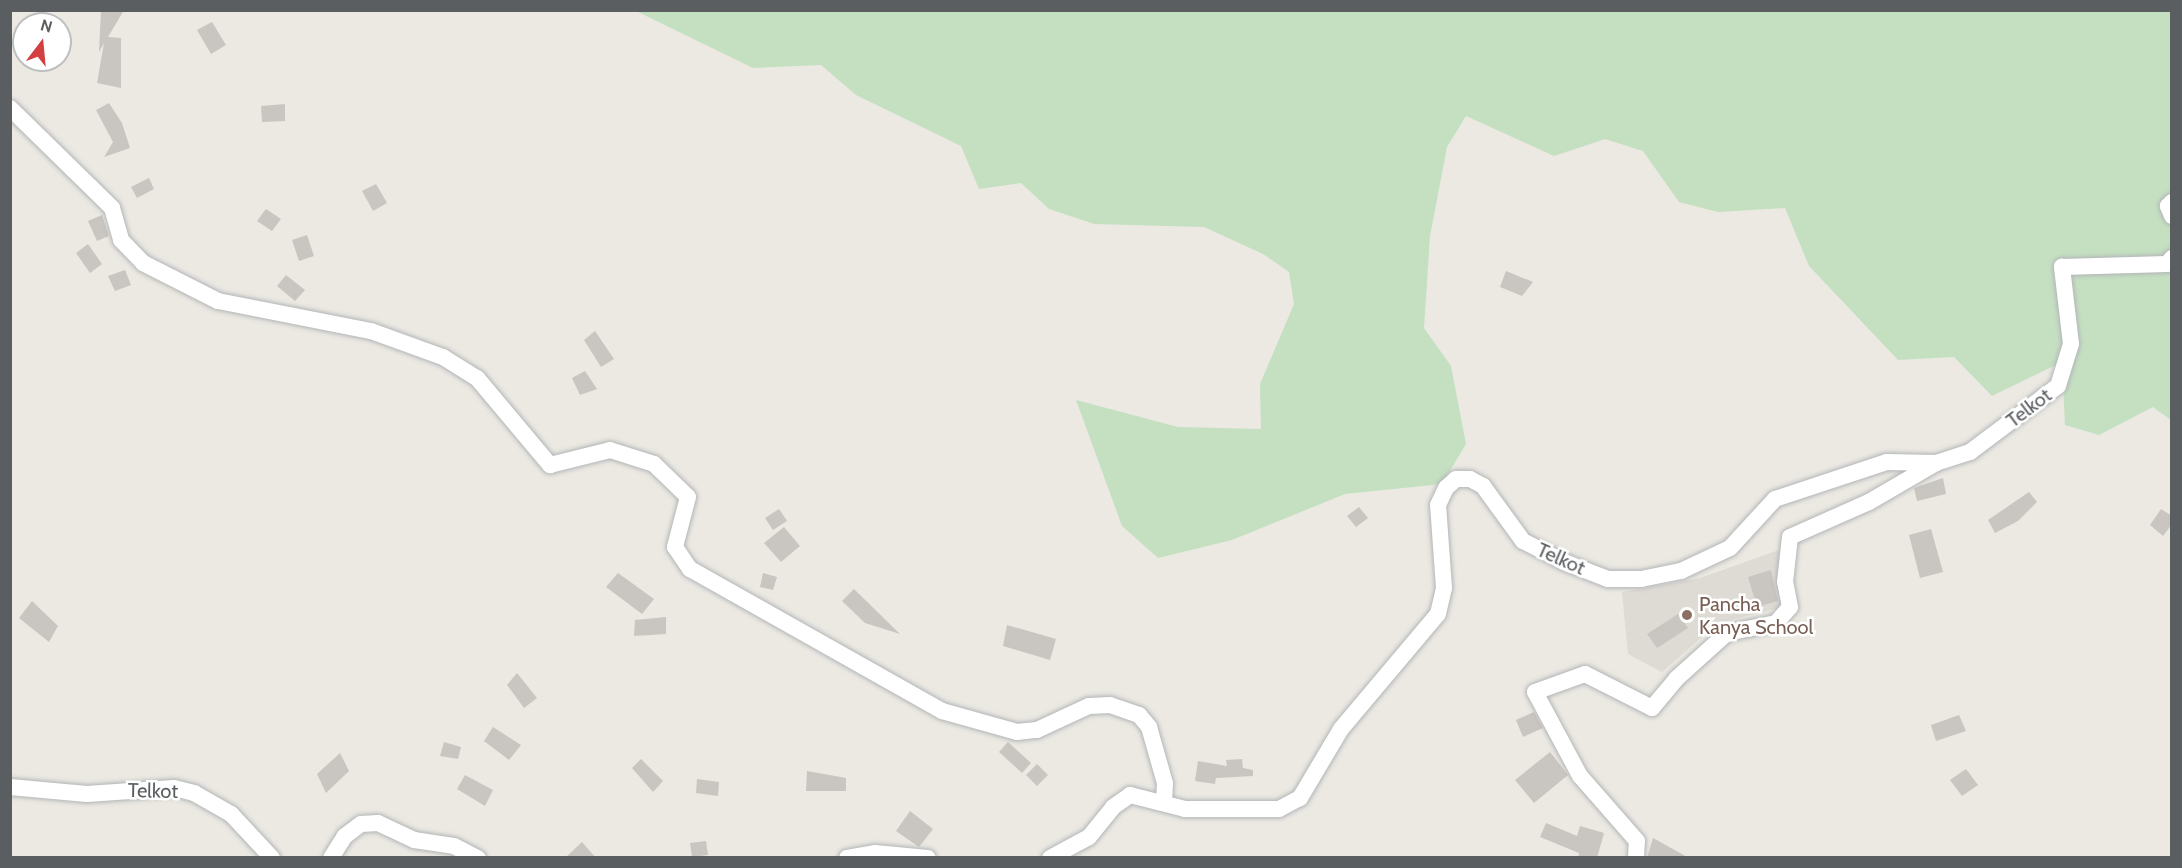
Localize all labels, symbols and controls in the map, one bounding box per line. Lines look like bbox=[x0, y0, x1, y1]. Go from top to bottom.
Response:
north arrow bbox=[12, 12, 72, 72]
text: N bbox=[38, 15, 55, 37]
street label: Telkot bbox=[2002, 383, 2056, 433]
street label: Telkot bbox=[1533, 538, 1589, 580]
place label: Pancha Kanya School bbox=[1699, 592, 1813, 639]
marker: Pancha Kanya School bbox=[1680, 608, 1694, 622]
street label: Telkot bbox=[128, 779, 178, 803]

